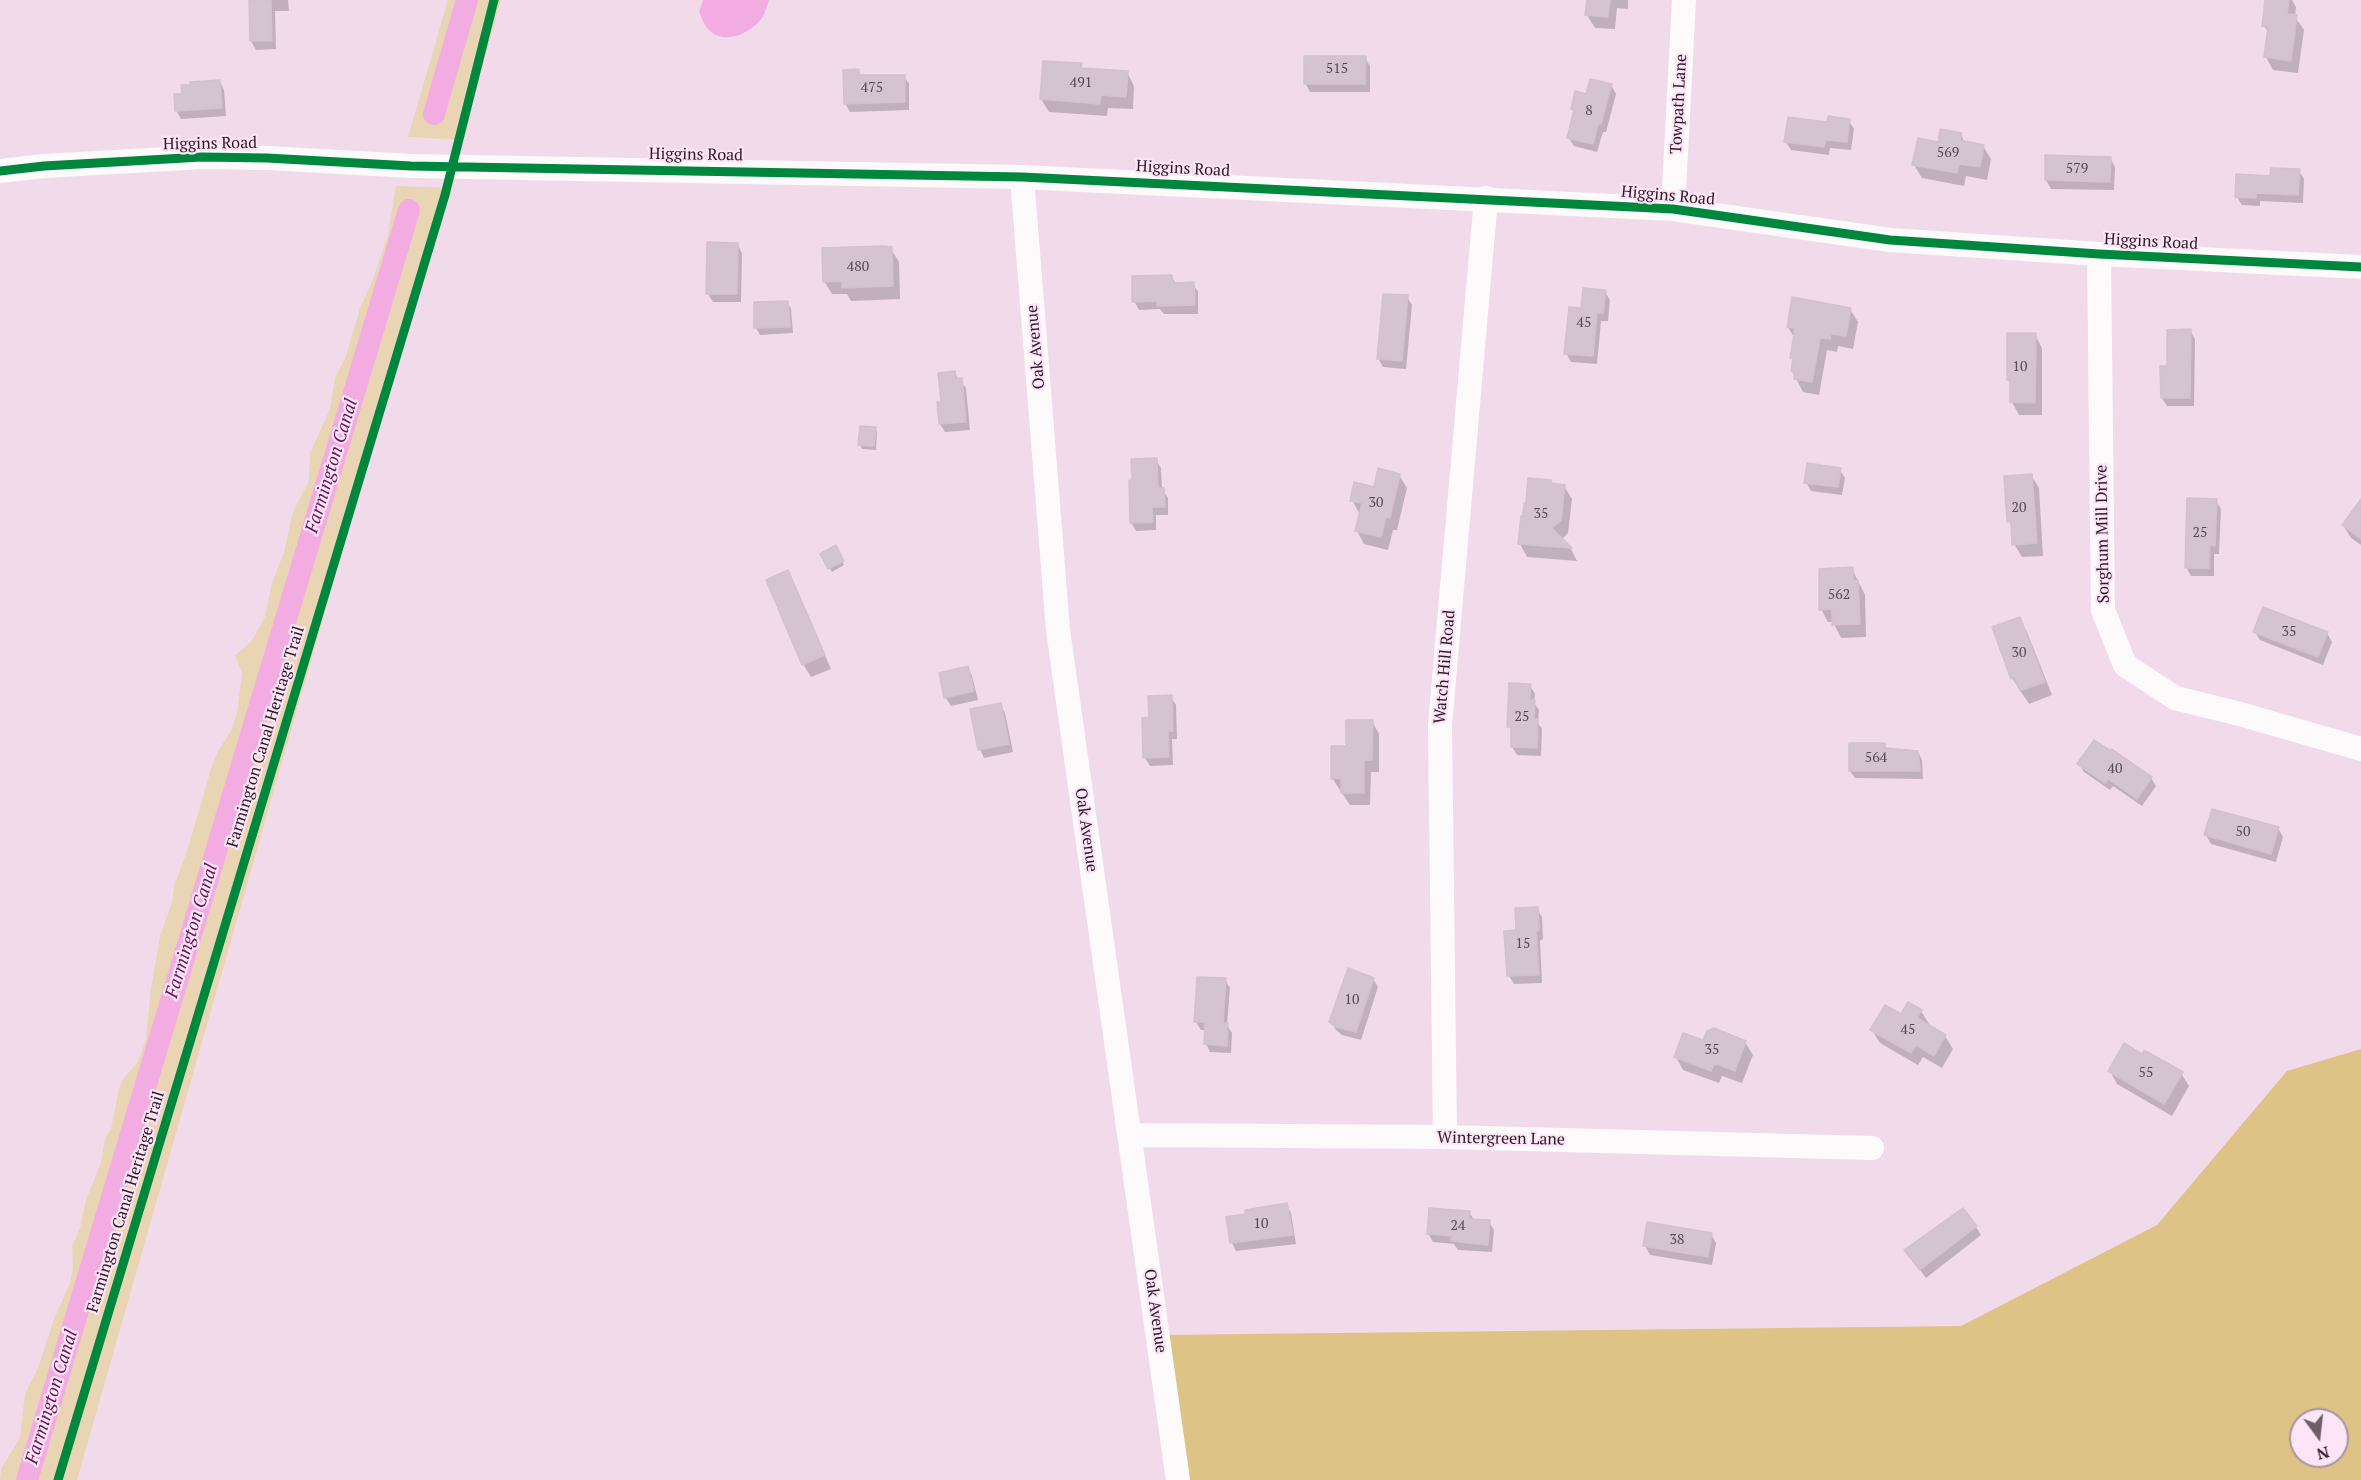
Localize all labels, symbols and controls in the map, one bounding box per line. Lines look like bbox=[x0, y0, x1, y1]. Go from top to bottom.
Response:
street label: Towpath Lane bbox=[1667, 54, 1691, 154]
house number: 515 bbox=[1326, 61, 1348, 77]
house number: 491 bbox=[1070, 75, 1092, 91]
house number: 475 bbox=[861, 80, 883, 96]
house number: 8 bbox=[1585, 103, 1593, 119]
street label: Higgins Road bbox=[163, 134, 257, 154]
street label: Higgins Road bbox=[649, 145, 743, 165]
house number: 569 bbox=[1937, 145, 1959, 161]
street label: Higgins Road bbox=[1135, 157, 1231, 181]
house number: 579 bbox=[2066, 161, 2088, 177]
street label: Higgins Road bbox=[1620, 182, 1716, 210]
street label: Higgins Road bbox=[2103, 230, 2199, 254]
house number: 480 bbox=[847, 259, 869, 275]
street label: Oak Avenue bbox=[1023, 304, 1049, 390]
house number: 45 bbox=[1577, 315, 1591, 331]
house number: 10 bbox=[2013, 359, 2027, 375]
water label: Farmington Canal bbox=[301, 396, 363, 536]
street label: Sorghum Mill Drive bbox=[2092, 465, 2114, 603]
house number: 30 bbox=[1369, 495, 1383, 511]
house number: 20 bbox=[2012, 500, 2026, 516]
house number: 35 bbox=[1534, 506, 1548, 522]
house number: 25 bbox=[2193, 525, 2207, 541]
house number: 562 bbox=[1828, 587, 1850, 603]
street label: Watch Hill Road bbox=[1430, 609, 1460, 725]
street label: Farmington Canal Heritage Trail bbox=[223, 624, 309, 850]
house number: 35 bbox=[2282, 624, 2296, 640]
house number: 30 bbox=[2012, 645, 2026, 661]
house number: 25 bbox=[1515, 709, 1529, 725]
house number: 564 bbox=[1865, 750, 1887, 766]
house number: 40 bbox=[2108, 761, 2122, 777]
street label: Oak Avenue bbox=[1071, 787, 1101, 873]
house number: 50 bbox=[2236, 824, 2250, 840]
water label: Farmington Canal bbox=[161, 861, 223, 1001]
house number: 15 bbox=[1516, 936, 1530, 952]
house number: 10 bbox=[1345, 992, 1359, 1008]
house number: 45 bbox=[1901, 1022, 1915, 1038]
house number: 35 bbox=[1705, 1042, 1719, 1058]
house number: 55 bbox=[2139, 1065, 2153, 1081]
street label: Farmington Canal Heritage Trail bbox=[83, 1089, 169, 1315]
street label: Wintergreen Lane bbox=[1437, 1128, 1565, 1150]
house number: 10 bbox=[1254, 1216, 1268, 1232]
house number: 24 bbox=[1451, 1218, 1465, 1234]
house number: 38 bbox=[1670, 1232, 1684, 1248]
street label: Oak Avenue bbox=[1140, 1268, 1170, 1354]
water label: Farmington Canal bbox=[21, 1327, 83, 1467]
north arrow bbox=[2289, 1408, 2349, 1468]
text: N bbox=[2314, 1441, 2332, 1466]

